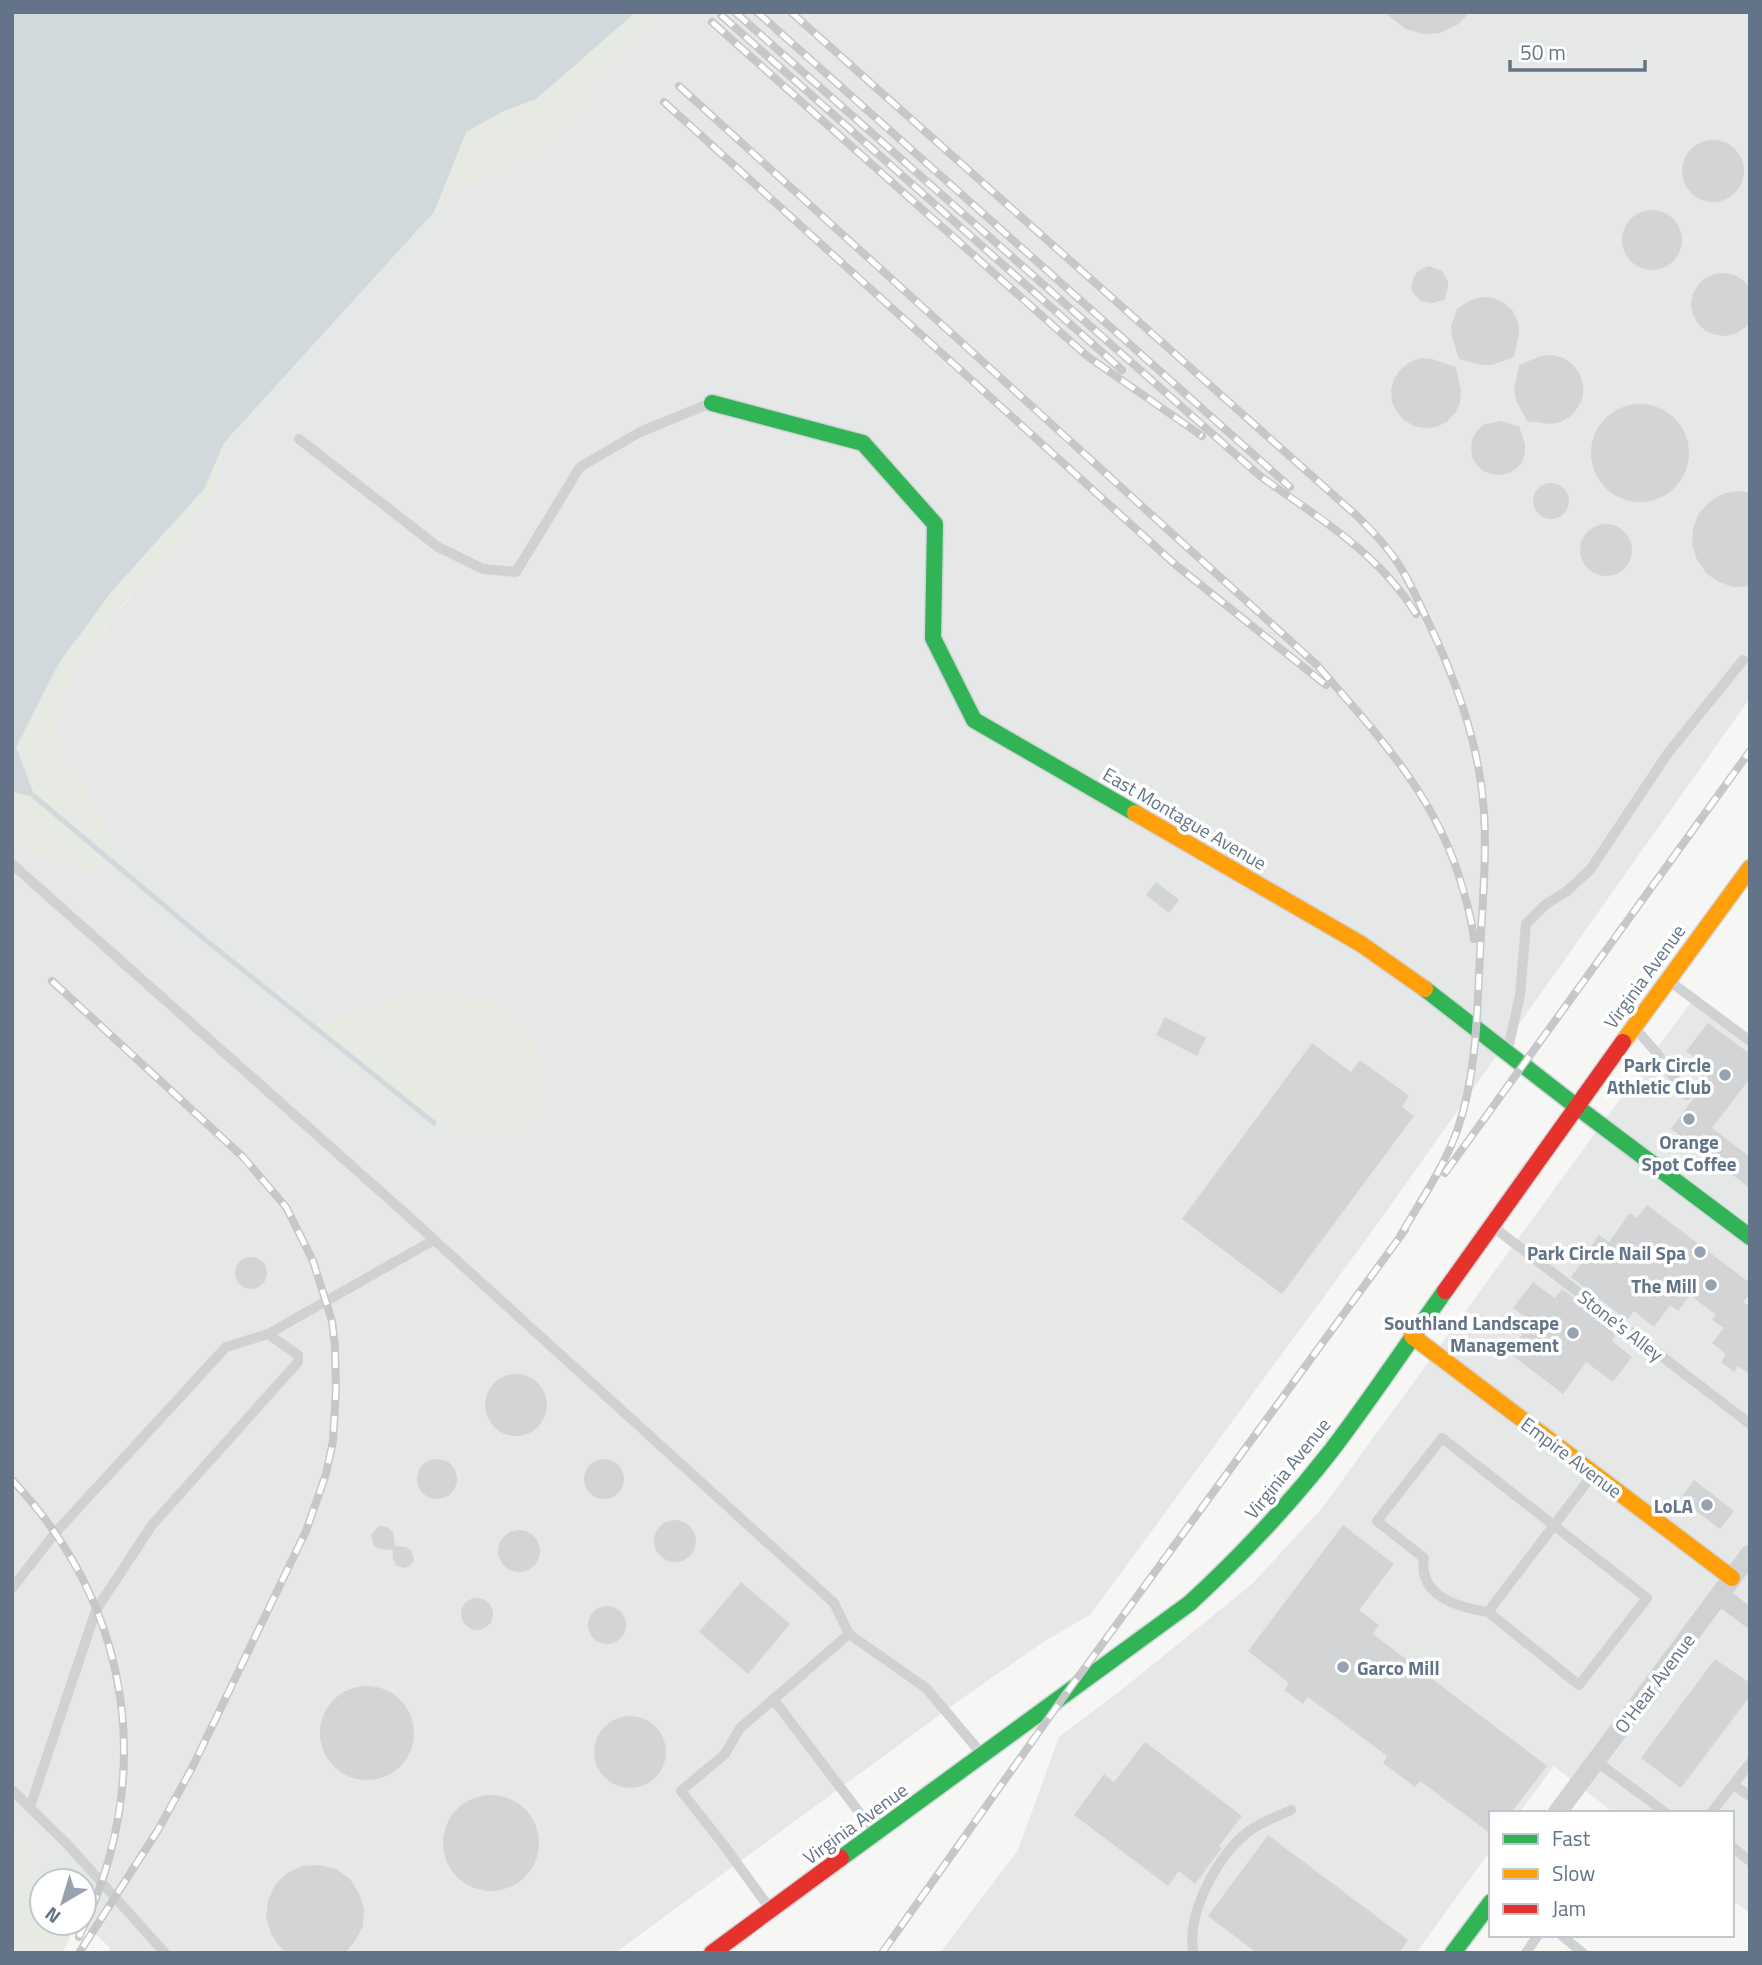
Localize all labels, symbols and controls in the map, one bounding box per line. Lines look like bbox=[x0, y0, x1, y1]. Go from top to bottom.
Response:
scale bar bbox=[1510, 28, 1645, 72]
text: 50 m bbox=[1520, 36, 1566, 68]
street label: East Montague Avenue bbox=[1098, 759, 1272, 877]
street label: Virginia Avenue bbox=[1596, 918, 1692, 1034]
place label: Park Circle Athletic Club bbox=[1607, 1050, 1711, 1101]
marker: Park Circle Athletic Club bbox=[1717, 1067, 1733, 1083]
marker: Orange Spot Coffee bbox=[1681, 1111, 1697, 1127]
place label: Orange Spot Coffee bbox=[1641, 1127, 1737, 1178]
place label: Park Circle Nail Spa bbox=[1527, 1238, 1686, 1267]
marker: Park Circle Nail Spa bbox=[1692, 1244, 1708, 1260]
place label: The Mill bbox=[1631, 1271, 1697, 1300]
marker: The Mill bbox=[1703, 1277, 1719, 1293]
street label: Stone's Alley bbox=[1572, 1282, 1670, 1368]
place label: Southland Landscape Management bbox=[1384, 1308, 1559, 1359]
marker: Southland Landscape Management bbox=[1565, 1325, 1581, 1341]
street label: Empire Avenue bbox=[1515, 1409, 1629, 1505]
street label: Virginia Avenue bbox=[1237, 1411, 1337, 1525]
place label: LoLA bbox=[1654, 1491, 1694, 1520]
marker: LoLA bbox=[1699, 1497, 1715, 1513]
street label: O'Hear Avenue bbox=[1607, 1627, 1701, 1739]
place label: Garco Mill bbox=[1357, 1653, 1440, 1682]
marker: Garco Mill bbox=[1335, 1659, 1351, 1675]
street label: Virginia Avenue bbox=[797, 1775, 913, 1871]
legend bbox=[1489, 1811, 1734, 1937]
text: Fast bbox=[1552, 1822, 1591, 1854]
text: Slow bbox=[1552, 1857, 1595, 1889]
north arrow bbox=[28, 1867, 98, 1937]
text: Jam bbox=[1552, 1892, 1586, 1924]
text: N bbox=[38, 1900, 66, 1931]

